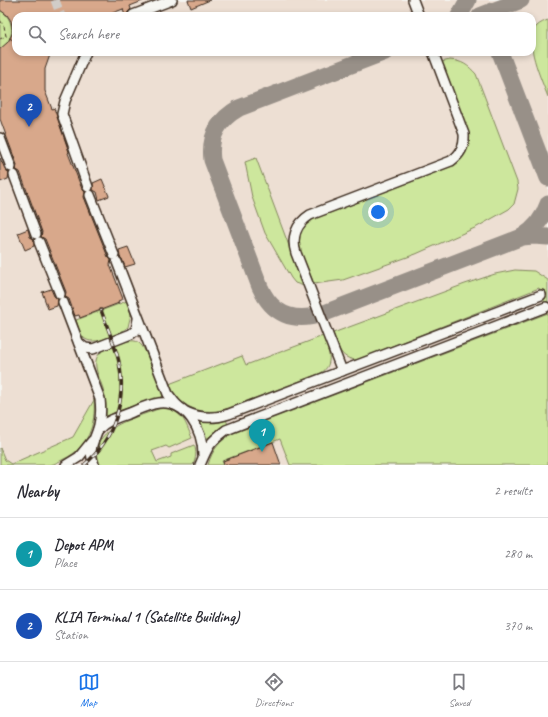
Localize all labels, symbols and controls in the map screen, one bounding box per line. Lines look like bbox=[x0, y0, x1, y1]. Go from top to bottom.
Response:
search box bbox=[12, 12, 536, 56]
icon: search bbox=[26, 23, 48, 45]
text: Search here bbox=[58, 25, 119, 44]
pin: 2 bbox=[16, 94, 42, 127]
your location bbox=[368, 202, 388, 222]
pin: 1 bbox=[249, 419, 275, 452]
text: Nearby bbox=[16, 481, 59, 502]
text: 2 results bbox=[494, 483, 532, 499]
text: Depot APM bbox=[54, 536, 113, 555]
text: 1 bbox=[26, 546, 32, 562]
text: 280 m bbox=[504, 546, 532, 562]
text: Place bbox=[54, 555, 77, 571]
text: KLIA Terminal 1 (Satellite Building) bbox=[54, 608, 240, 627]
text: 2 bbox=[26, 618, 32, 634]
text: 370 m bbox=[504, 618, 532, 634]
text: Station bbox=[54, 627, 88, 643]
tab: Map bbox=[78, 671, 100, 709]
tab: Directions bbox=[255, 671, 293, 709]
tab: Saved bbox=[448, 671, 470, 709]

